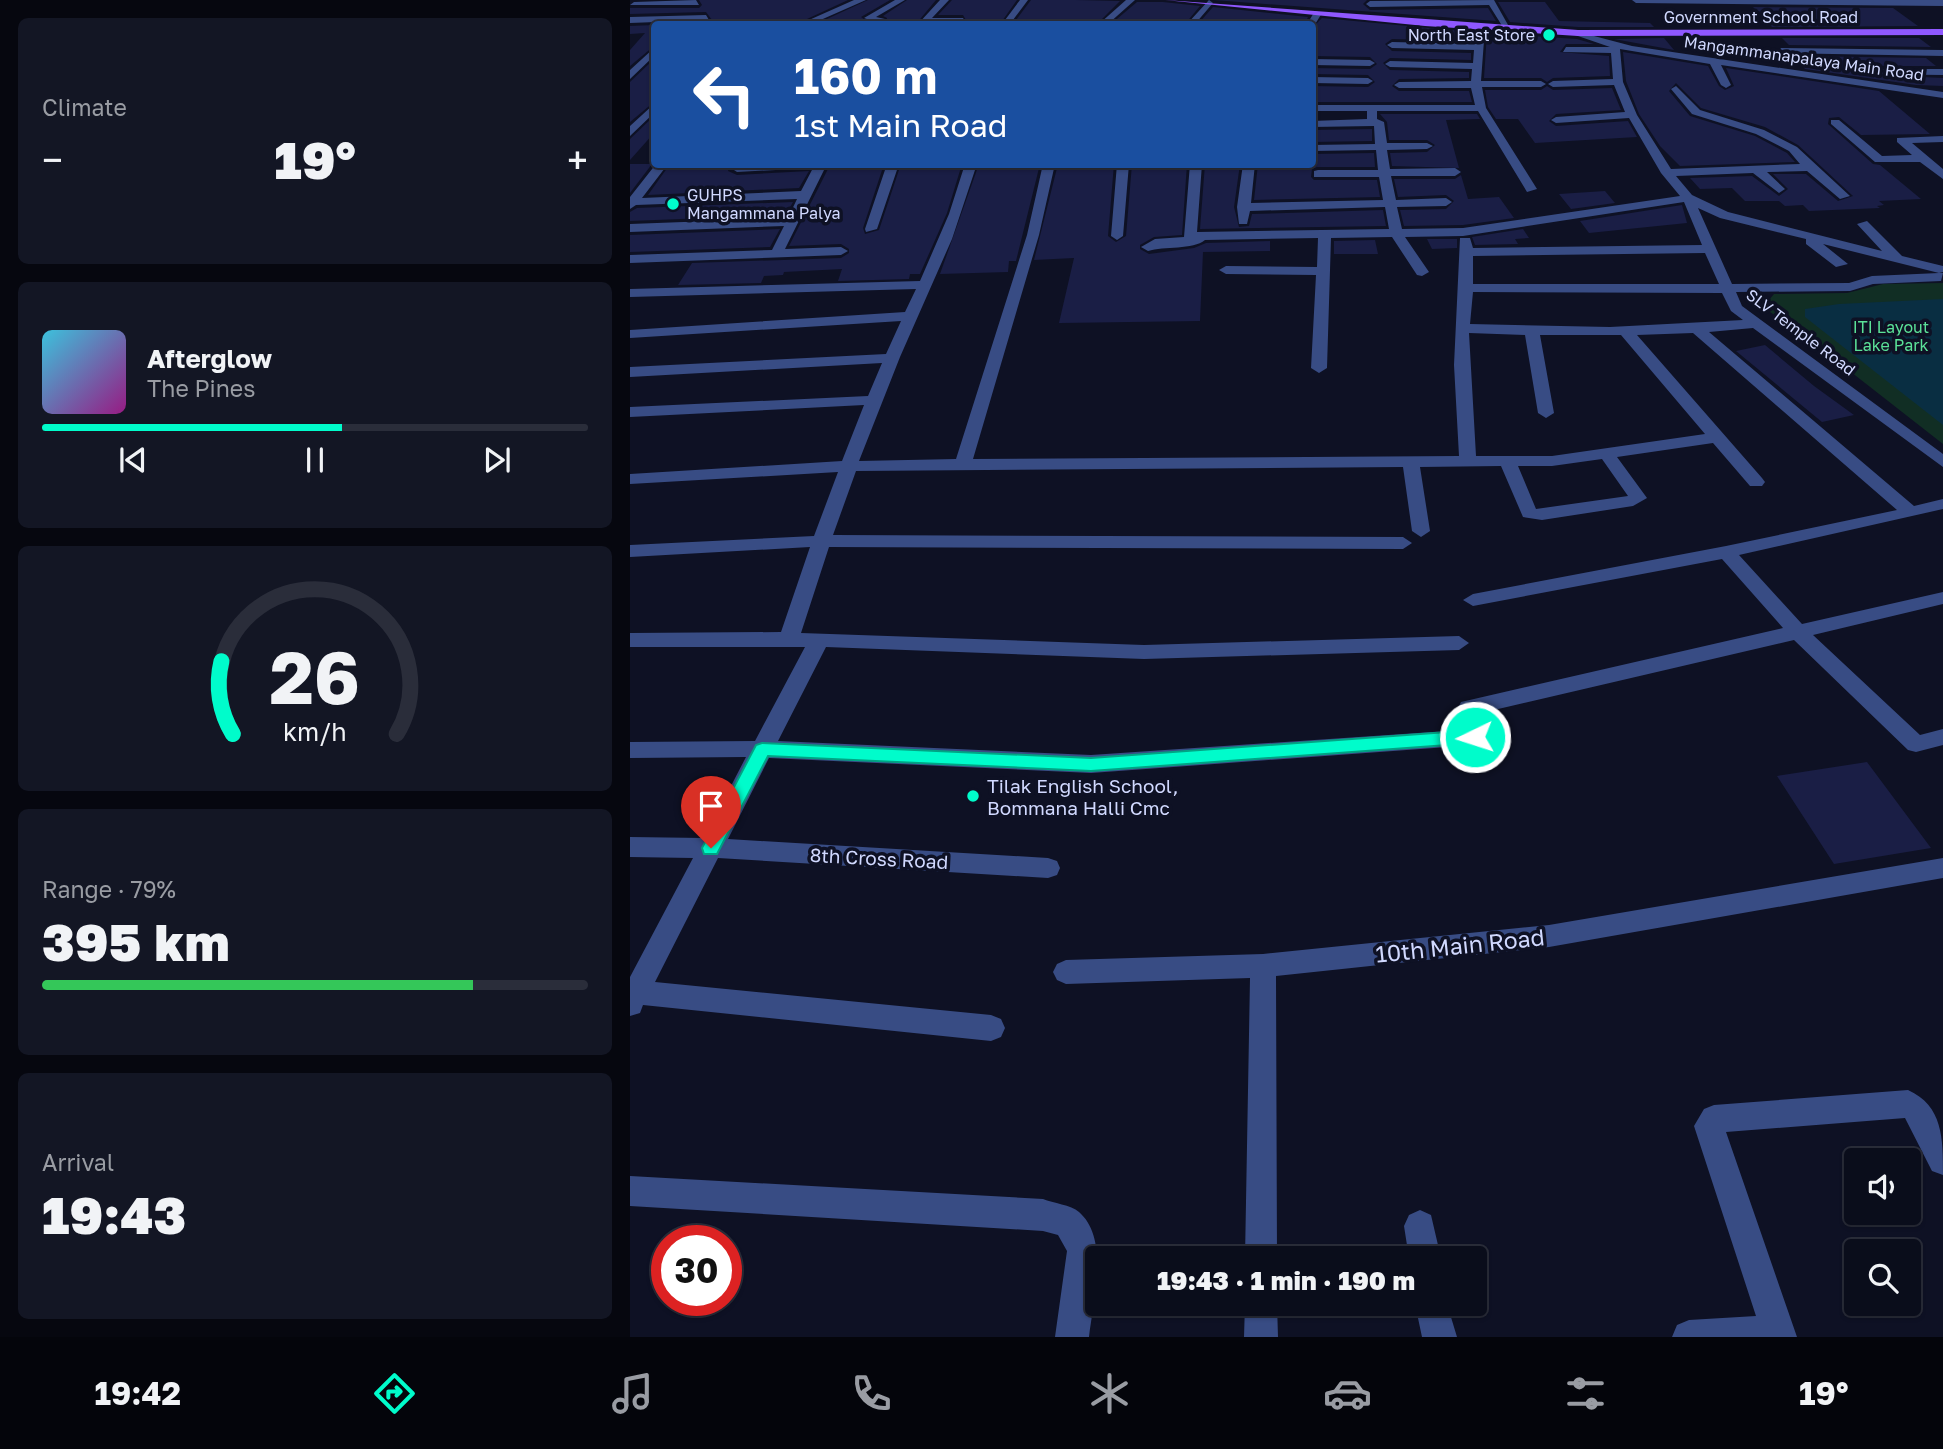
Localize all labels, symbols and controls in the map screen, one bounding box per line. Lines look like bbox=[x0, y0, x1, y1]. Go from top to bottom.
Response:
street label: Government School Road bbox=[1664, 7, 1858, 27]
place label: North East Store bbox=[1408, 25, 1535, 45]
marker: North East Store bbox=[1541, 27, 1557, 43]
street label: Mangammanapalaya Main Road bbox=[1683, 31, 1925, 85]
text: 160 m bbox=[794, 46, 937, 105]
icon: left bbox=[679, 49, 770, 140]
text: Climate bbox=[42, 93, 127, 121]
text: 1st Main Road bbox=[794, 106, 1008, 144]
text: 19° bbox=[274, 128, 356, 190]
text: − bbox=[42, 137, 63, 182]
text: + bbox=[567, 137, 588, 182]
place label: GUHPS Mangammana Palya bbox=[687, 185, 840, 223]
marker: GUHPS Mangammana Palya bbox=[665, 196, 681, 212]
street label: SLV Temple Road bbox=[1742, 284, 1860, 380]
park label: ITI Layout Lake Park bbox=[1853, 317, 1929, 355]
text: Afterglow bbox=[147, 343, 272, 374]
text: The Pines bbox=[147, 374, 255, 402]
icon: previous bbox=[114, 441, 152, 479]
icon: pause bbox=[296, 441, 334, 479]
icon: next bbox=[478, 441, 516, 479]
text: 26 bbox=[270, 634, 360, 721]
position arrow bbox=[1438, 700, 1512, 774]
text: km/h bbox=[283, 716, 347, 747]
place label: Tilak English School, Bommana Halli Cmc bbox=[987, 774, 1179, 819]
pin bbox=[681, 776, 741, 848]
icon: arrive bbox=[692, 787, 730, 825]
marker: Tilak English School, Bommana Halli Cmc bbox=[965, 788, 981, 804]
street label: 8th Cross Road bbox=[809, 843, 949, 873]
text: Range · 79% bbox=[42, 875, 176, 903]
text: 395 km bbox=[42, 910, 230, 972]
street label: 10th Main Road bbox=[1374, 922, 1546, 968]
text: Arrival bbox=[42, 1148, 114, 1176]
map controls bbox=[1844, 1148, 1921, 1316]
button: sound bbox=[1844, 1148, 1921, 1225]
text: 19:43 bbox=[42, 1183, 186, 1245]
speed limit sign: 30 bbox=[651, 1225, 742, 1316]
button: search bbox=[1844, 1239, 1921, 1316]
text: 19:43 · 1 min · 190 m bbox=[1157, 1265, 1415, 1296]
icon: directions bbox=[370, 1369, 419, 1418]
icon: music bbox=[608, 1369, 657, 1418]
icon: phone bbox=[847, 1369, 896, 1418]
icon: climate bbox=[1085, 1369, 1134, 1418]
icon: car bbox=[1323, 1369, 1372, 1418]
icon: filters bbox=[1561, 1369, 1610, 1418]
text: 19:42 bbox=[95, 1374, 181, 1412]
text: 19° bbox=[1799, 1374, 1848, 1412]

